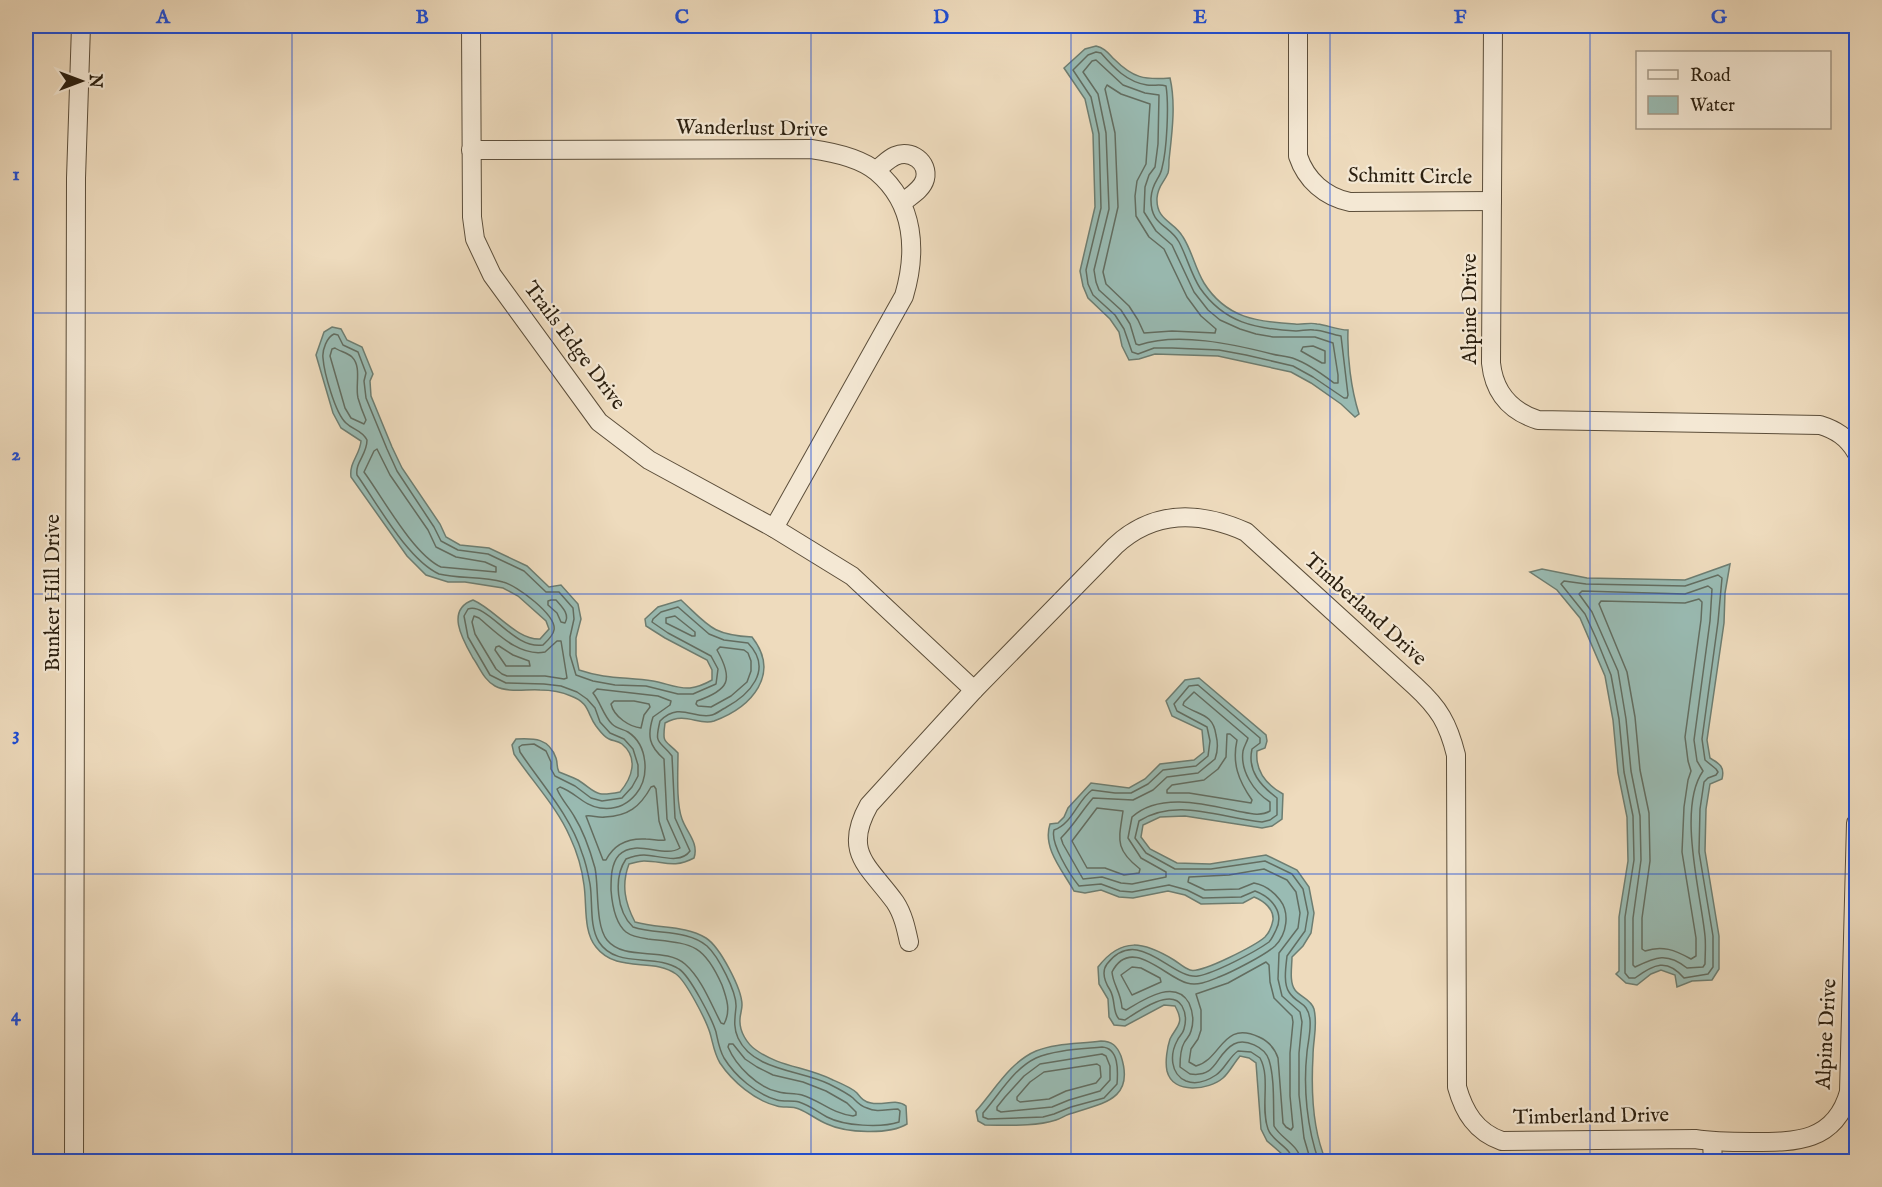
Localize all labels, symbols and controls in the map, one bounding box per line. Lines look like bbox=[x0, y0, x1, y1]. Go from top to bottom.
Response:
text: A bbox=[155, 5, 171, 30]
text: B bbox=[415, 5, 429, 30]
text: C bbox=[675, 5, 689, 30]
text: D bbox=[933, 5, 949, 30]
text: E bbox=[1193, 5, 1207, 30]
text: F bbox=[1454, 5, 1467, 30]
text: G bbox=[1711, 5, 1728, 30]
north arrow bbox=[51, 51, 111, 111]
legend bbox=[1636, 51, 1831, 129]
text: Road bbox=[1690, 65, 1731, 88]
text: N bbox=[84, 73, 104, 88]
text: Water bbox=[1690, 95, 1735, 118]
street label: Wanderlust Drive bbox=[676, 114, 829, 144]
text: 1 bbox=[12, 162, 20, 187]
street label: Schmitt Circle bbox=[1348, 162, 1473, 192]
street label: Alpine Drive bbox=[1457, 253, 1484, 366]
street label: Trails Edge Drive bbox=[517, 276, 631, 416]
text: 2 bbox=[11, 442, 21, 467]
street label: Bunker Hill Drive bbox=[40, 514, 67, 672]
street label: Timberland Drive bbox=[1298, 548, 1432, 673]
text: 3 bbox=[12, 722, 20, 747]
street label: Alpine Drive bbox=[1811, 977, 1843, 1091]
text: 4 bbox=[11, 1003, 22, 1028]
street label: Timberland Drive bbox=[1513, 1102, 1670, 1132]

